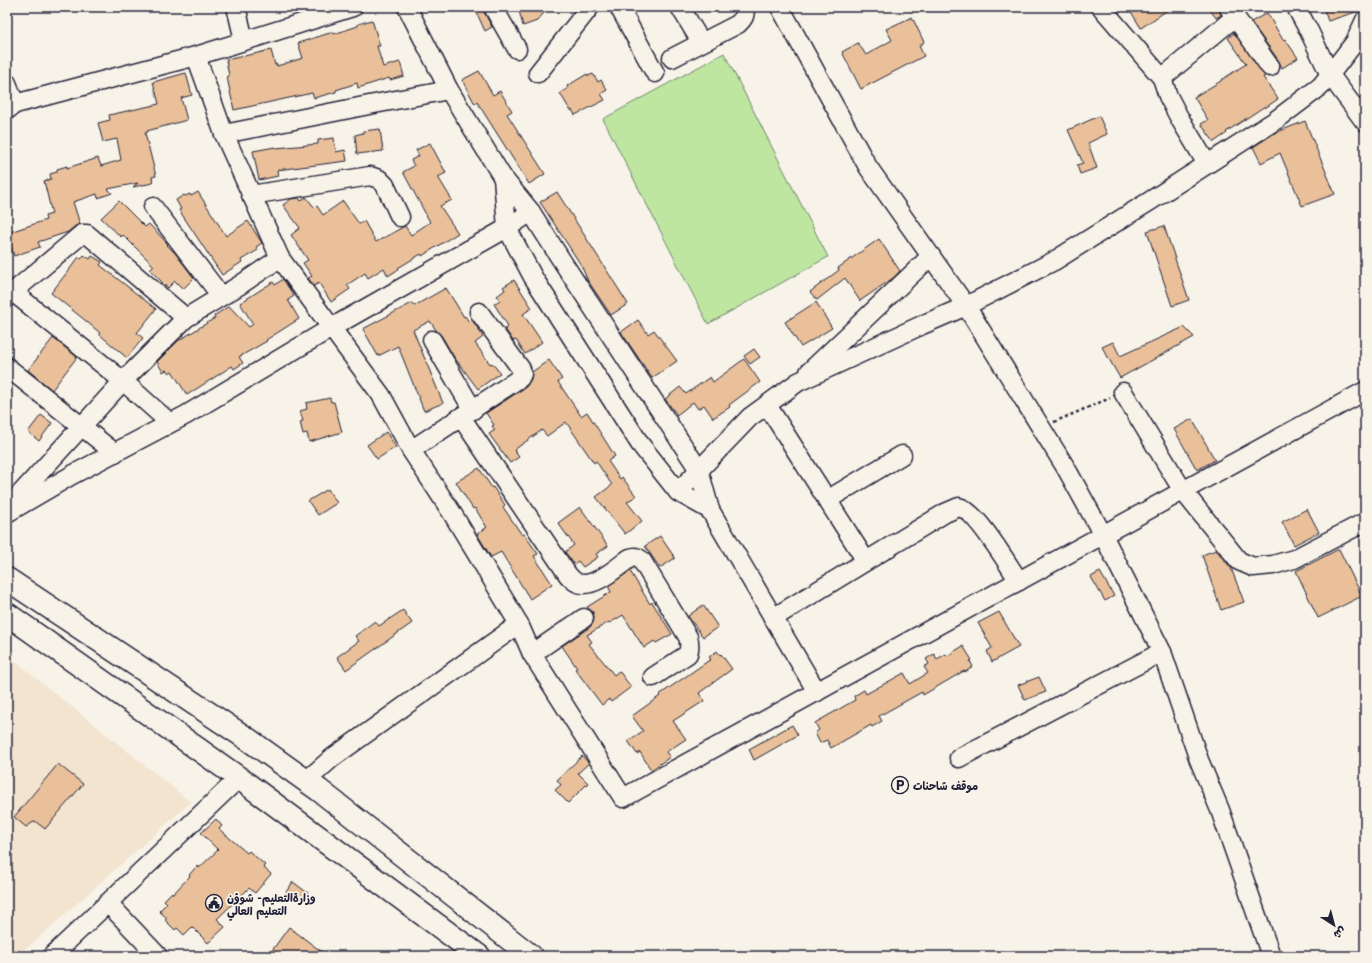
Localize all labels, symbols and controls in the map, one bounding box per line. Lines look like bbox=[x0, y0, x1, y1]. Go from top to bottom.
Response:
parking icon: موقف شاحنات bbox=[890, 775, 910, 795]
place label: موقف شاحنات bbox=[913, 777, 978, 794]
place label: وزارةالتعليم- شوؤن التعليم العالي bbox=[227, 889, 316, 921]
public building icon: وزارةالتعليم- شوؤن التعليم العالي bbox=[204, 893, 224, 913]
north arrow bbox=[1314, 905, 1354, 945]
text: ش bbox=[1330, 923, 1350, 944]

